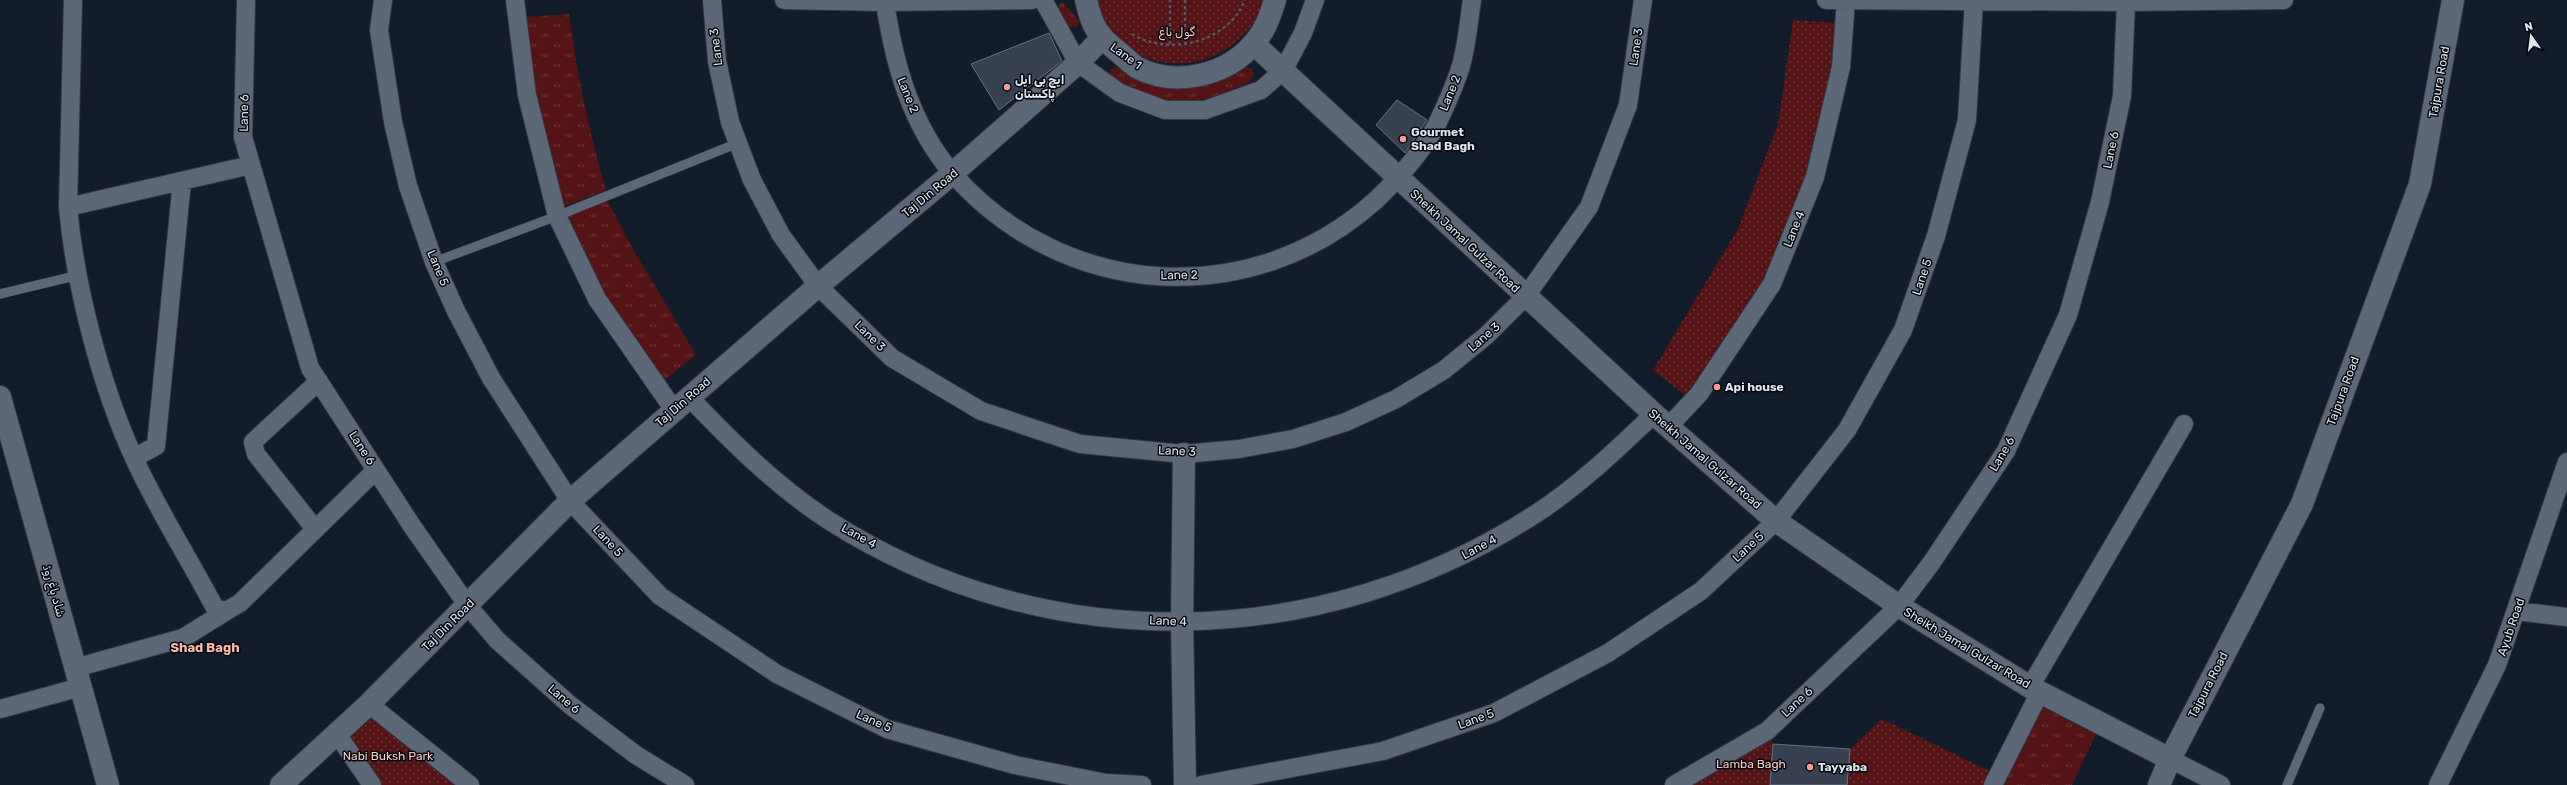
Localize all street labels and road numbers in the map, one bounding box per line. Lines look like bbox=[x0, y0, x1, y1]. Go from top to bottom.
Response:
street label: Lane 3 bbox=[1626, 27, 1646, 67]
street label: Lane 3 bbox=[707, 28, 725, 66]
street label: Lane 1 bbox=[1108, 40, 1144, 72]
street label: Tajpura Road bbox=[2426, 45, 2452, 119]
street label: Lane 2 bbox=[1437, 73, 1463, 113]
street label: Lane 2 bbox=[895, 75, 921, 115]
street label: Lane 6 bbox=[237, 94, 251, 132]
street label: Lane 6 bbox=[2100, 130, 2122, 170]
street label: Taj Din Road bbox=[899, 166, 961, 220]
street label: Sheikh Jamal Gulzar Road bbox=[1407, 186, 1523, 296]
street label: Lane 4 bbox=[1780, 208, 1808, 249]
street label: Lane 5 bbox=[424, 248, 452, 288]
street label: Lane 5 bbox=[1909, 257, 1935, 297]
street label: Lane 2 bbox=[1160, 268, 1198, 282]
street label: Lane 3 bbox=[852, 318, 888, 354]
street label: Lane 3 bbox=[1465, 319, 1503, 355]
street label: Tajpura Road bbox=[2324, 355, 2362, 427]
street label: Taj Din Road bbox=[653, 374, 713, 430]
street label: Sheikh Jamal Gulzar Road bbox=[1646, 406, 1764, 512]
street label: Lane 6 bbox=[346, 428, 378, 468]
street label: Lane 6 bbox=[1987, 434, 2017, 474]
street label: Lane 3 bbox=[1158, 443, 1196, 459]
street label: Lane 4 bbox=[839, 521, 879, 552]
street label: Lane 5 bbox=[590, 523, 626, 559]
street label: Lane 5 bbox=[1730, 529, 1766, 565]
street label: Lane 4 bbox=[1459, 532, 1499, 562]
street label: شاد باغ روڈ bbox=[38, 563, 68, 619]
street label: Taj Din Road bbox=[419, 596, 477, 654]
street label: Ayub Road bbox=[2495, 596, 2527, 658]
street label: Sheikh Jamal Gulzar Road bbox=[1901, 605, 2033, 691]
street label: Lane 4 bbox=[1149, 613, 1188, 629]
street label: Tajpura Road bbox=[2185, 650, 2231, 720]
street label: Lane 6 bbox=[545, 682, 583, 716]
street label: Lane 6 bbox=[1778, 684, 1816, 720]
street label: Lane 5 bbox=[1456, 706, 1496, 732]
street label: Lane 5 bbox=[854, 707, 894, 735]

